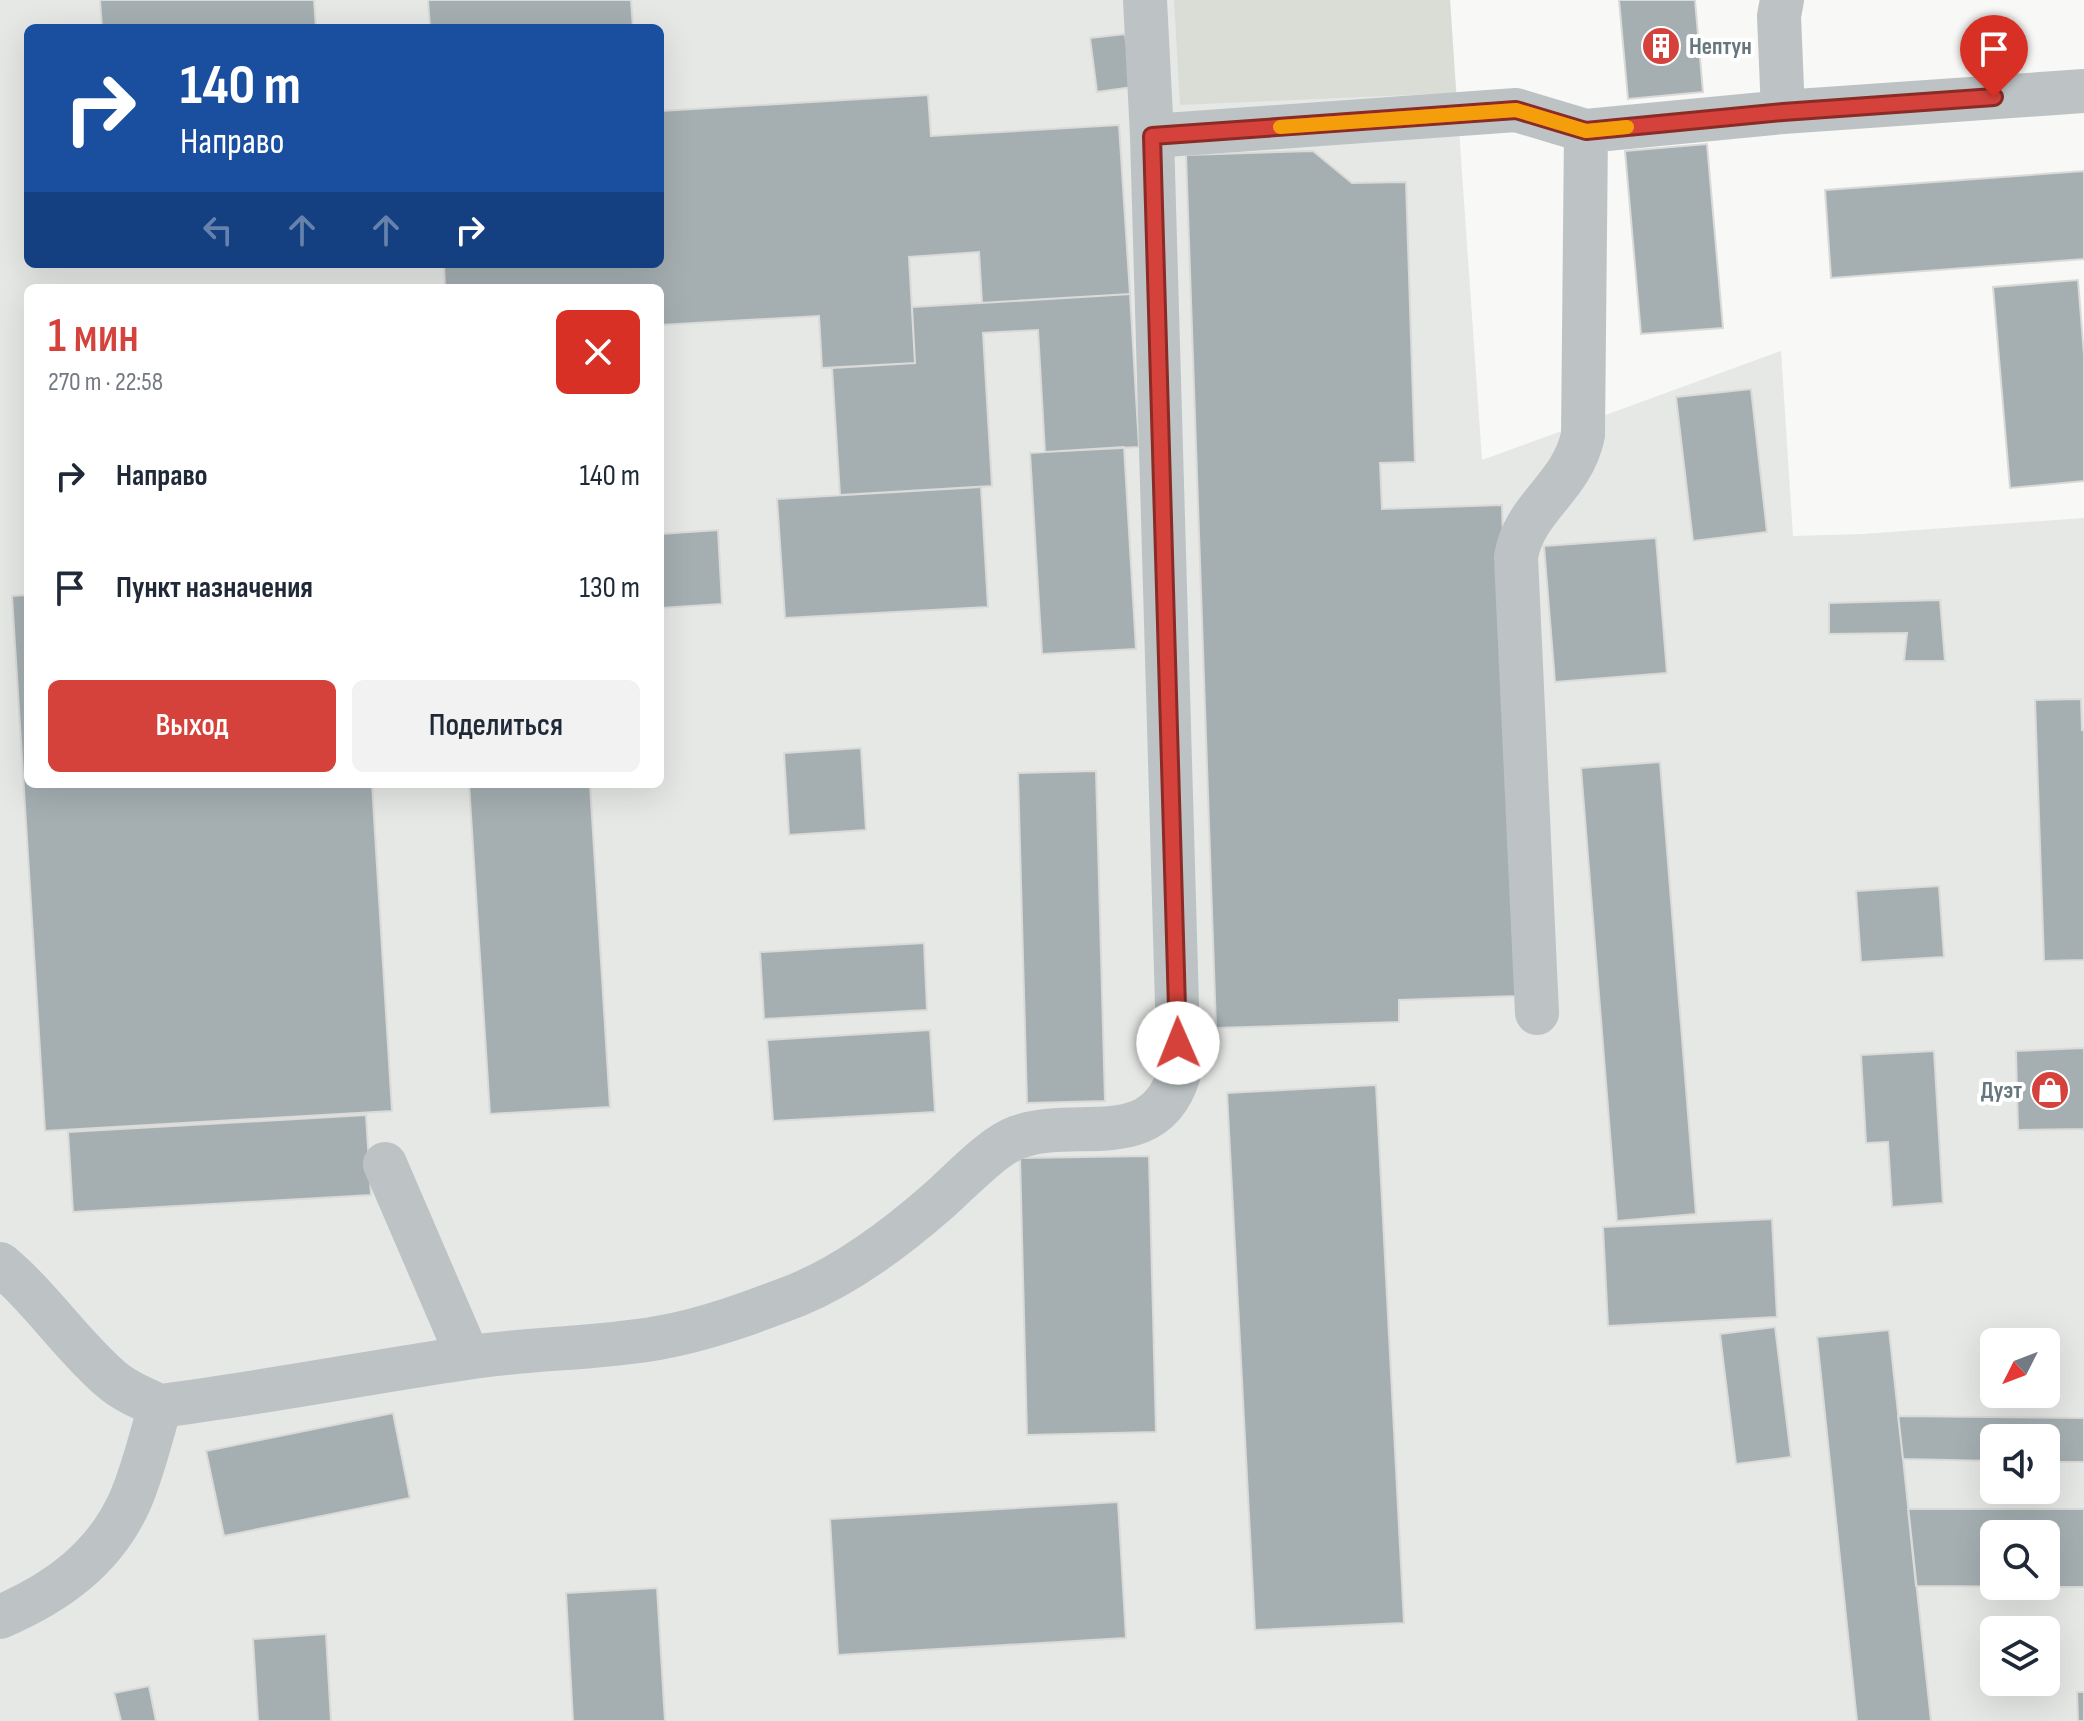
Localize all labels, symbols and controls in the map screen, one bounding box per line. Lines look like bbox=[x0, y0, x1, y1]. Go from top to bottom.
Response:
pin bbox=[1960, 15, 2028, 97]
building icon: Нептун bbox=[1640, 25, 1682, 67]
icon: arrive bbox=[1972, 27, 2016, 71]
place label: Нептун bbox=[1689, 32, 1752, 61]
text: 140 m bbox=[180, 53, 301, 120]
icon: right bbox=[48, 56, 152, 160]
text: Направо bbox=[180, 121, 284, 164]
icon: left bbox=[196, 208, 240, 252]
icon: ahead bbox=[280, 208, 324, 252]
icon: ahead bbox=[364, 208, 408, 252]
icon: right bbox=[448, 208, 492, 252]
text: 1 мин bbox=[48, 308, 139, 365]
button: close bbox=[556, 310, 640, 394]
text: 270 m · 22:58 bbox=[48, 367, 163, 398]
icon: right bbox=[48, 454, 92, 498]
text: Направо bbox=[116, 458, 208, 494]
text: 140 m bbox=[580, 458, 640, 494]
icon: arrive bbox=[48, 566, 92, 610]
text: Пункт назначения bbox=[116, 570, 313, 606]
text: 130 m bbox=[580, 570, 640, 606]
button: Выход bbox=[48, 680, 336, 772]
button: Поделиться bbox=[352, 680, 640, 772]
position arrow bbox=[1136, 1001, 1220, 1085]
shop icon: Дуэт bbox=[2029, 1069, 2071, 1111]
place label: Дуэт bbox=[1981, 1076, 2022, 1105]
north arrow bbox=[1980, 1328, 2060, 1408]
map controls bbox=[1980, 1328, 2060, 1696]
button: sound bbox=[1980, 1424, 2060, 1504]
button: search bbox=[1980, 1520, 2060, 1600]
button: layers bbox=[1980, 1616, 2060, 1696]

